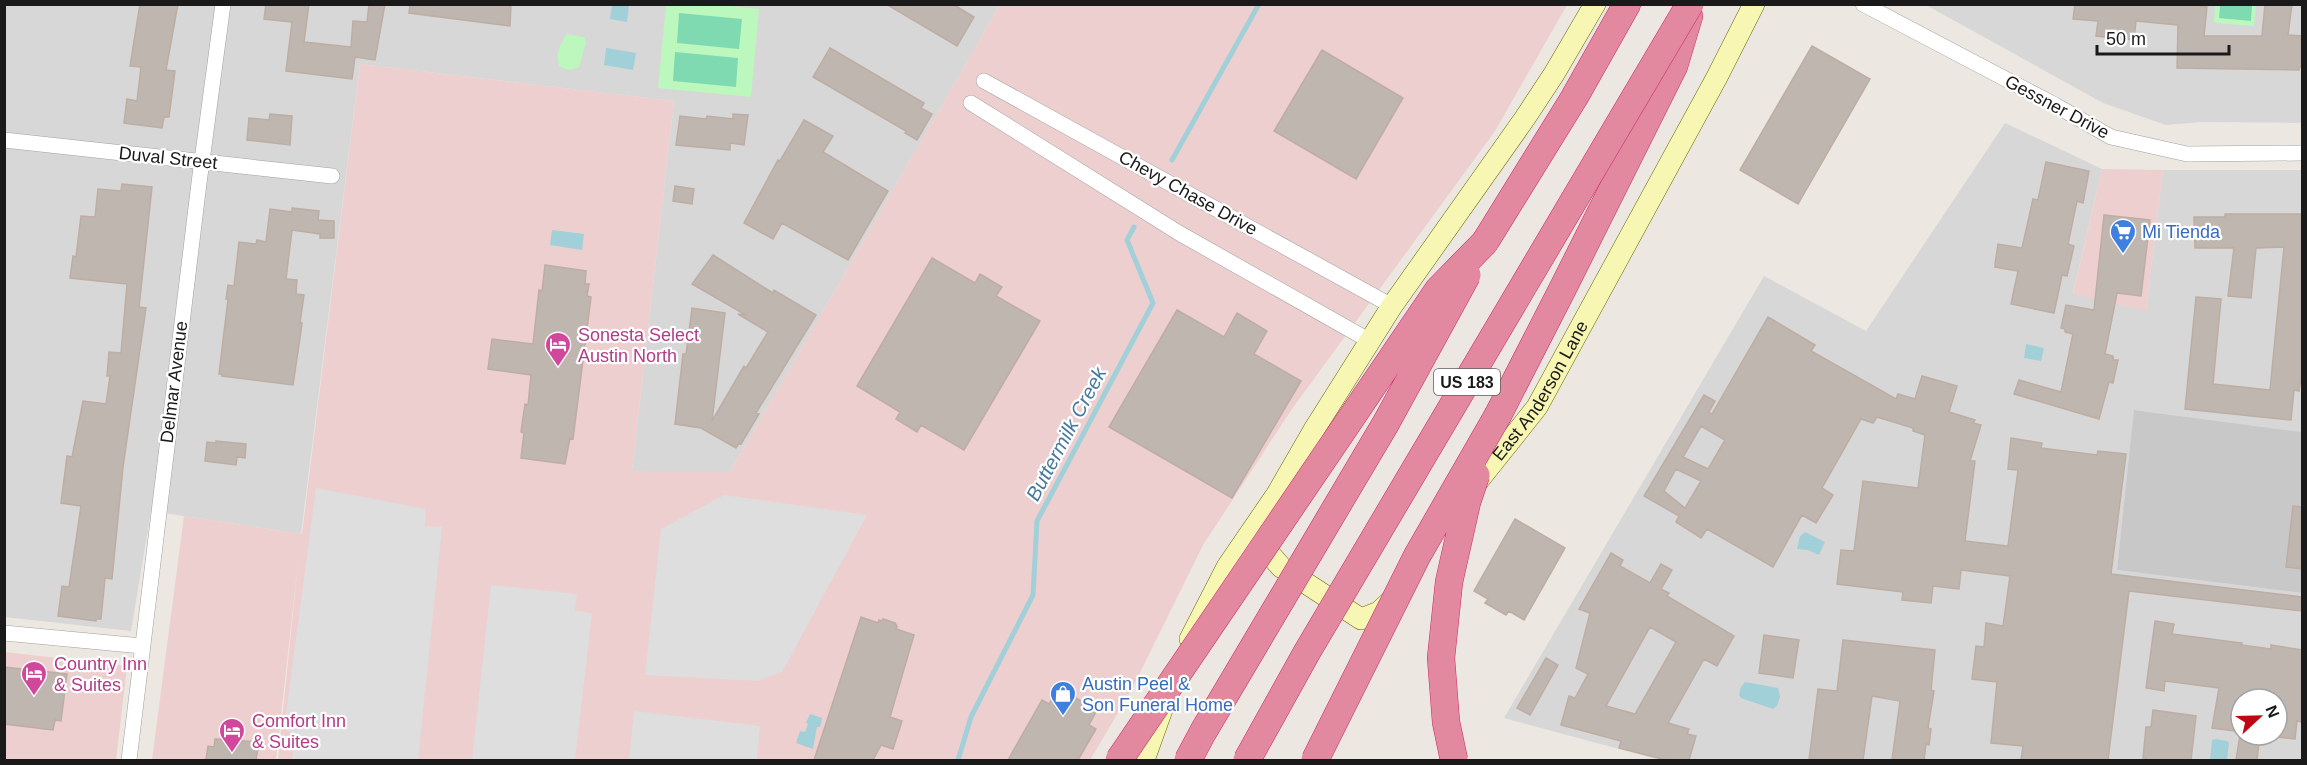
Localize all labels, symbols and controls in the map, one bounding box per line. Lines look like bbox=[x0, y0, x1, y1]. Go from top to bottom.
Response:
scale bar bbox=[2097, 18, 2229, 56]
text: 50 m bbox=[2106, 29, 2146, 49]
street label: Gessner Drive bbox=[2002, 71, 2112, 143]
street label: Duval Street bbox=[118, 143, 218, 173]
street label: Chevy Chase Drive bbox=[1115, 147, 1261, 239]
supermarket icon: Mi Tienda bbox=[2108, 217, 2138, 255]
place label: Mi Tienda bbox=[2142, 222, 2221, 242]
street label: East Anderson Lane bbox=[1488, 317, 1592, 464]
street label: Delmar Avenue bbox=[157, 320, 191, 444]
place label: Sonesta Select Austin North bbox=[578, 325, 699, 366]
hotel icon: Sonesta Select Austin North bbox=[543, 330, 573, 368]
water label: Buttermilk Creek bbox=[1022, 363, 1111, 504]
road number: US 183 bbox=[1434, 369, 1500, 395]
place label: Country Inn & Suites bbox=[54, 654, 147, 695]
hotel icon: Country Inn & Suites bbox=[19, 659, 49, 697]
place label: Austin Peel & Son Funeral Home bbox=[1082, 674, 1233, 715]
shop icon: Austin Peel & Son Funeral Home bbox=[1048, 679, 1078, 717]
north arrow bbox=[2229, 687, 2289, 747]
text: N bbox=[2262, 703, 2282, 720]
place label: Comfort Inn & Suites bbox=[252, 711, 346, 752]
hotel icon: Comfort Inn & Suites bbox=[217, 716, 247, 754]

